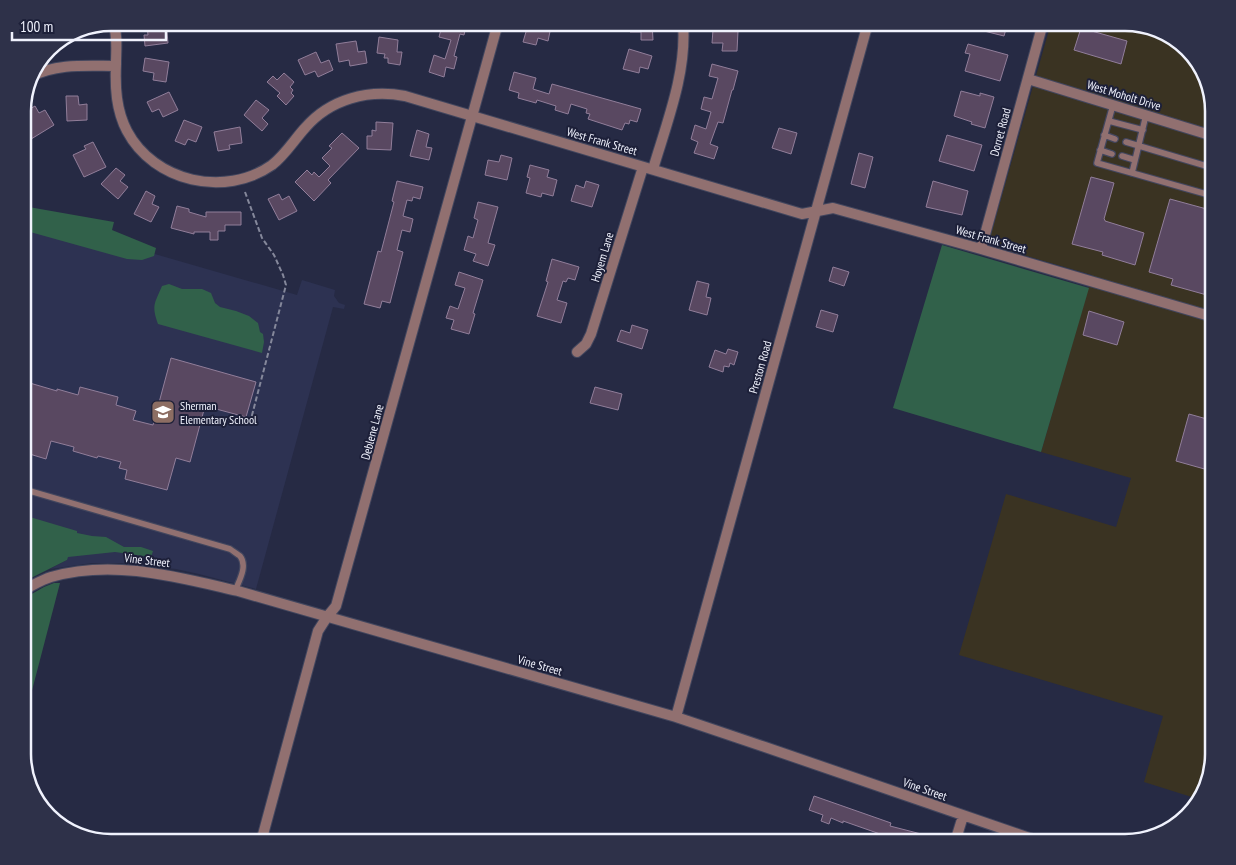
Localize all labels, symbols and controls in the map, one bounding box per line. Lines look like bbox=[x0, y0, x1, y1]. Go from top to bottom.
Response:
scale bar bbox=[12, 10, 166, 42]
text: 100 m bbox=[20, 17, 53, 36]
street label: West Moholt Drive bbox=[1085, 77, 1163, 113]
street label: Dorret Road bbox=[986, 106, 1014, 158]
street label: West Frank Street bbox=[565, 124, 640, 158]
street label: West Frank Street bbox=[954, 222, 1029, 256]
street label: Hoyem Lane bbox=[587, 230, 617, 284]
street label: Preston Road bbox=[745, 339, 775, 395]
place label: Sherman Elementary School bbox=[180, 398, 257, 427]
school or university icon: Sherman Elementary School bbox=[150, 399, 176, 425]
street label: Deblene Lane bbox=[357, 403, 387, 461]
street label: Vine Street bbox=[122, 550, 171, 570]
street label: Vine Street bbox=[515, 651, 565, 679]
street label: Vine Street bbox=[900, 774, 950, 804]

